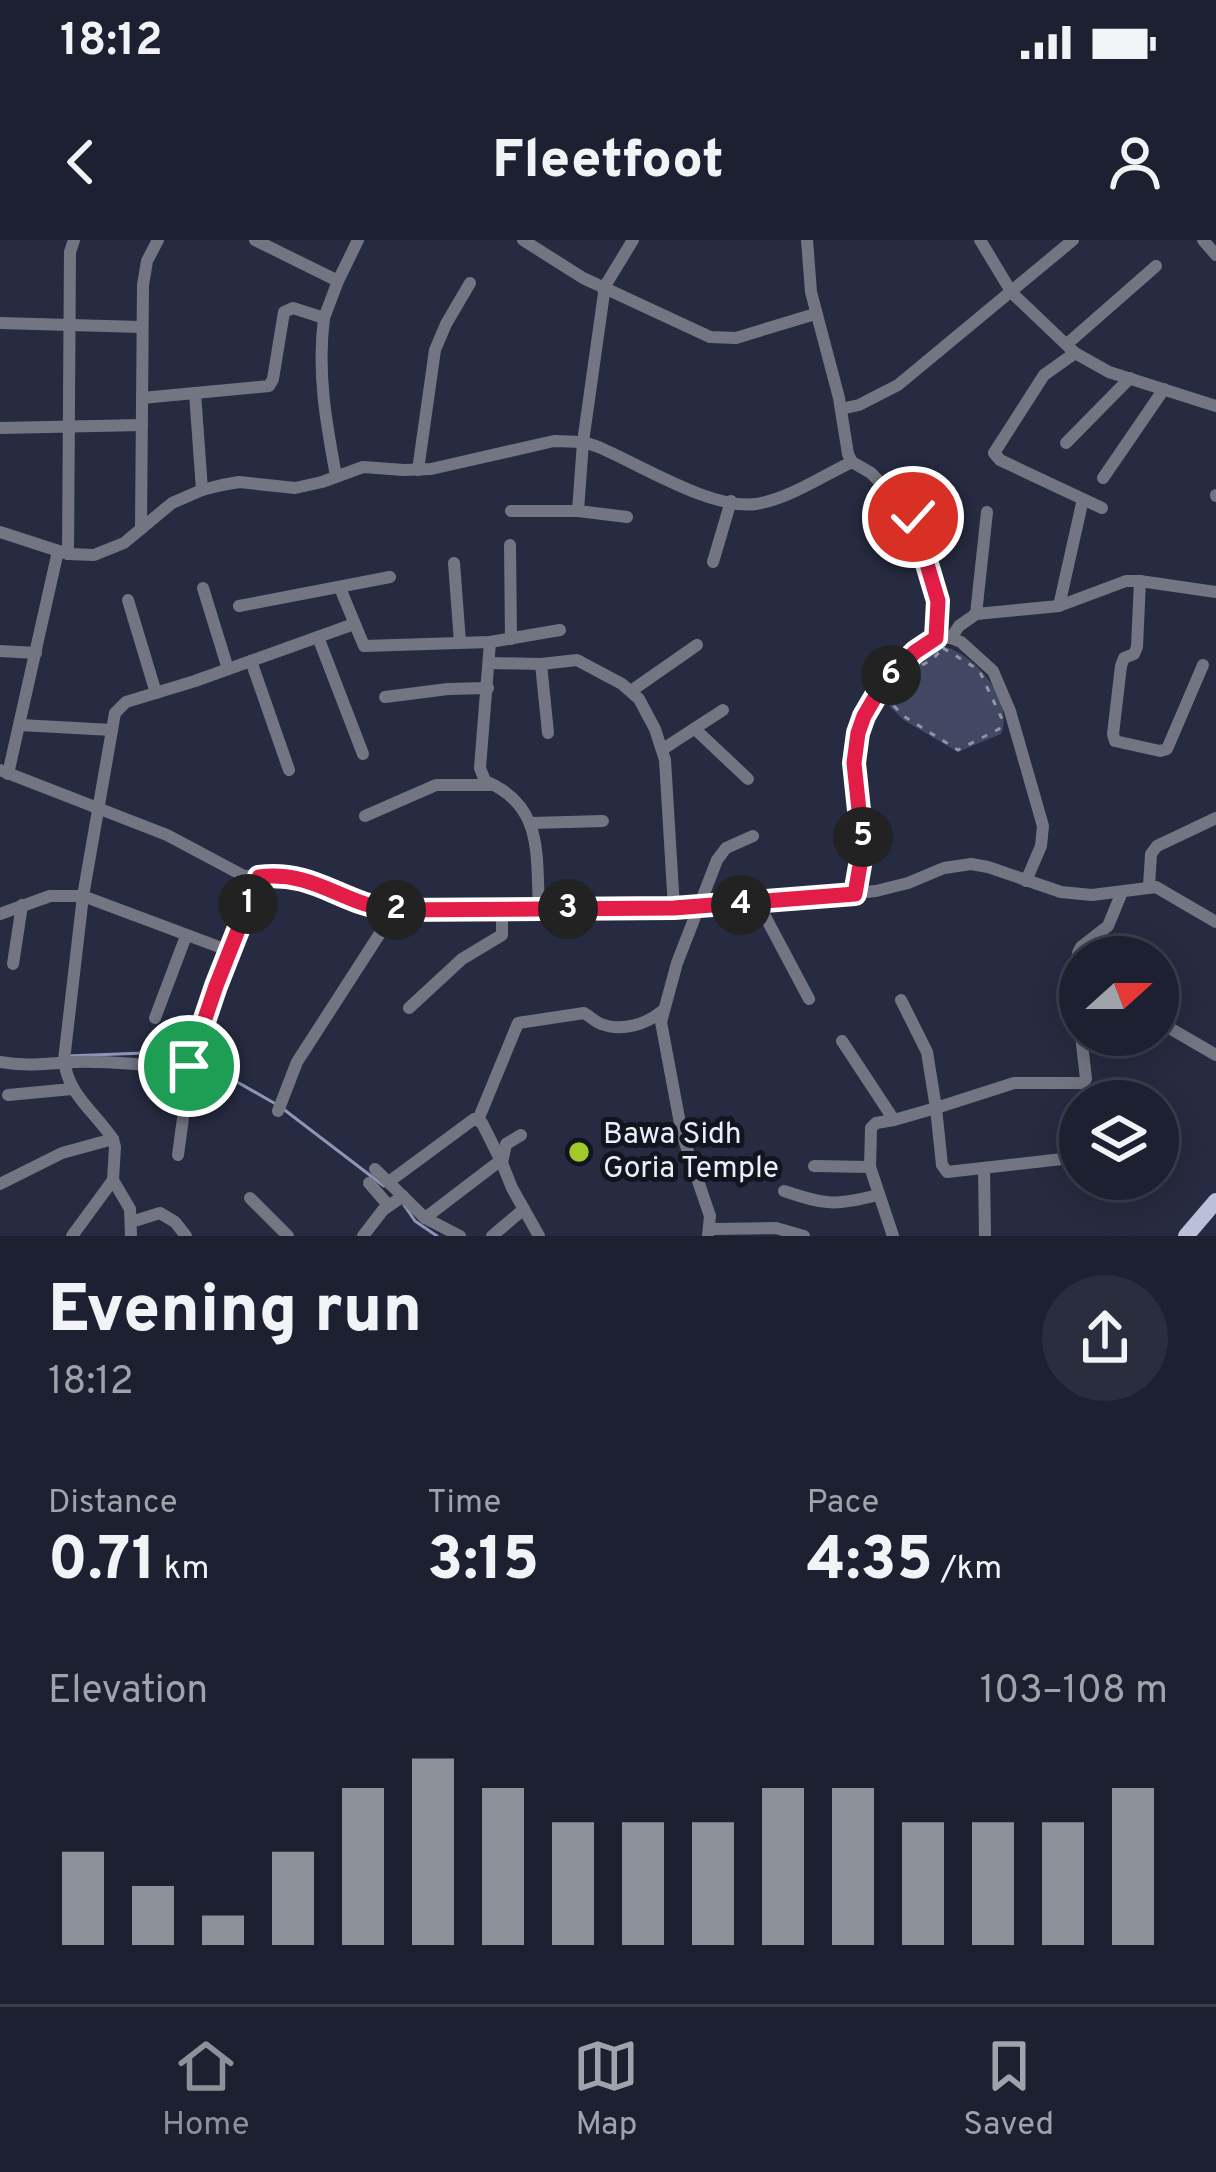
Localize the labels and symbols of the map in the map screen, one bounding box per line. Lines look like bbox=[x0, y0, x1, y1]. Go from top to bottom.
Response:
pin bbox=[862, 466, 964, 568]
pin: 6 bbox=[861, 645, 921, 705]
pin: 5 bbox=[833, 807, 893, 867]
pin: 1 bbox=[218, 874, 278, 934]
pin: 4 bbox=[711, 875, 771, 935]
pin: 3 bbox=[538, 879, 598, 939]
pin: 2 bbox=[366, 880, 426, 940]
north arrow bbox=[1059, 936, 1179, 1056]
pin bbox=[138, 1015, 240, 1117]
place label: Bawa Sidh Goria Temple bbox=[603, 1117, 779, 1188]
marker: Bawa Sidh Goria Temple bbox=[566, 1139, 592, 1165]

